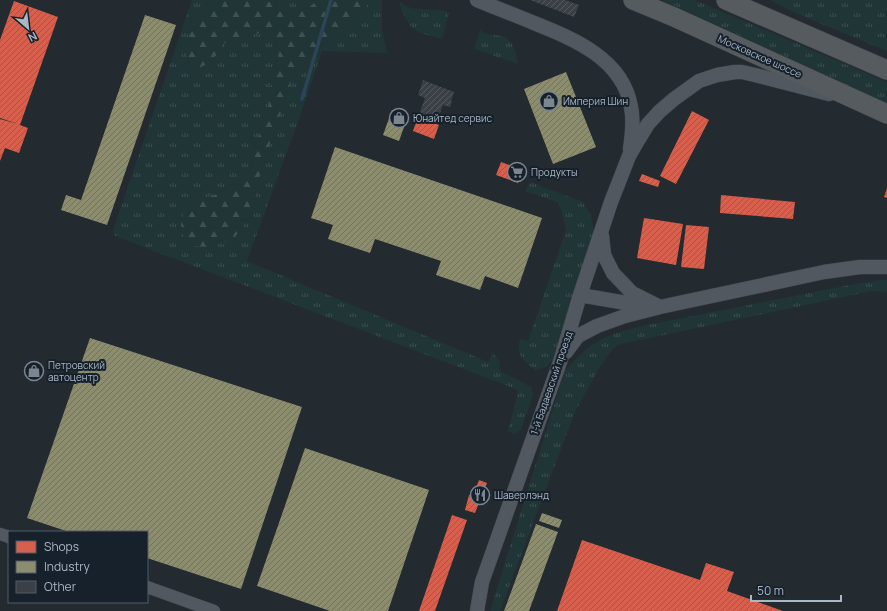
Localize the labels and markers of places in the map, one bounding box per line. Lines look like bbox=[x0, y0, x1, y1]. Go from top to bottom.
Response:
shop icon: Империя Шин bbox=[538, 90, 560, 112]
place label: Империя Шин bbox=[563, 94, 628, 108]
shop icon: Юнайтед сервис bbox=[388, 107, 410, 129]
place label: Юнайтед сервис bbox=[413, 111, 493, 125]
supermarket icon: Продукты bbox=[506, 161, 528, 183]
place label: Продукты bbox=[531, 165, 578, 179]
place label: Петровский автоцентр bbox=[48, 358, 105, 384]
shop icon: Петровский автоцентр bbox=[23, 360, 45, 382]
restaurant icon: Шаверлэнд bbox=[469, 484, 491, 506]
place label: Шаверлэнд bbox=[494, 488, 549, 502]

